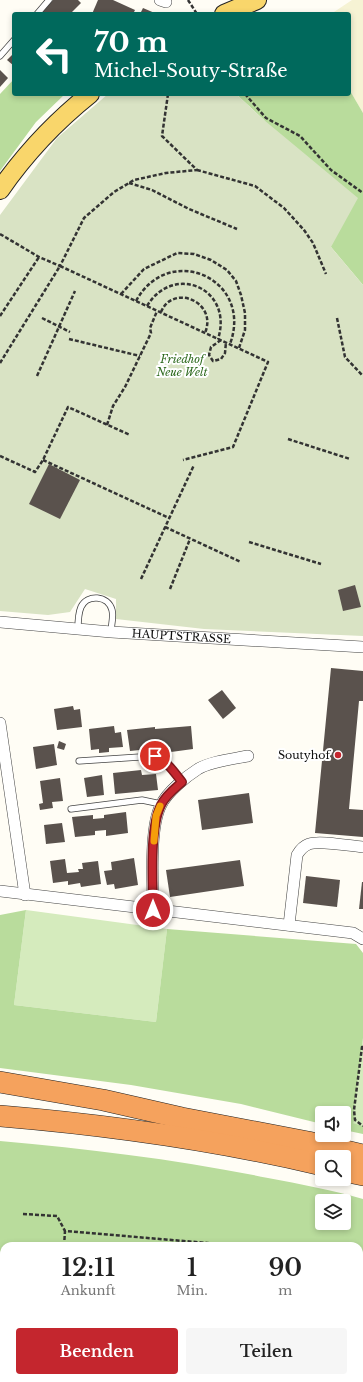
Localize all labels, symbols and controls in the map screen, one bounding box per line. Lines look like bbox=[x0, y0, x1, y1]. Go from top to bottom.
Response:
text: 70 m bbox=[94, 25, 168, 60]
icon: left bbox=[28, 28, 80, 80]
text: Michel-Souty-Straße bbox=[94, 60, 288, 82]
park label: Friedhof Neue Welt bbox=[155, 352, 208, 379]
street label: HAUPTSTRASSE bbox=[131, 626, 231, 646]
pin bbox=[138, 739, 172, 773]
icon: arrive bbox=[144, 745, 166, 767]
place label: Soutyhof bbox=[278, 748, 331, 762]
marker: Soutyhof bbox=[333, 750, 343, 760]
position arrow bbox=[132, 889, 174, 931]
map controls bbox=[315, 1106, 351, 1230]
button: sound bbox=[315, 1106, 351, 1142]
button: search bbox=[315, 1150, 351, 1186]
button: layers bbox=[315, 1194, 351, 1230]
text: 12:11 bbox=[61, 1253, 115, 1282]
text: 1 bbox=[187, 1253, 197, 1282]
text: 90 bbox=[268, 1253, 302, 1282]
text: Ankunft bbox=[61, 1282, 116, 1299]
text: Min. bbox=[177, 1282, 208, 1299]
text: m bbox=[278, 1282, 292, 1299]
button: Beenden bbox=[16, 1328, 178, 1374]
button: Teilen bbox=[186, 1328, 347, 1374]

